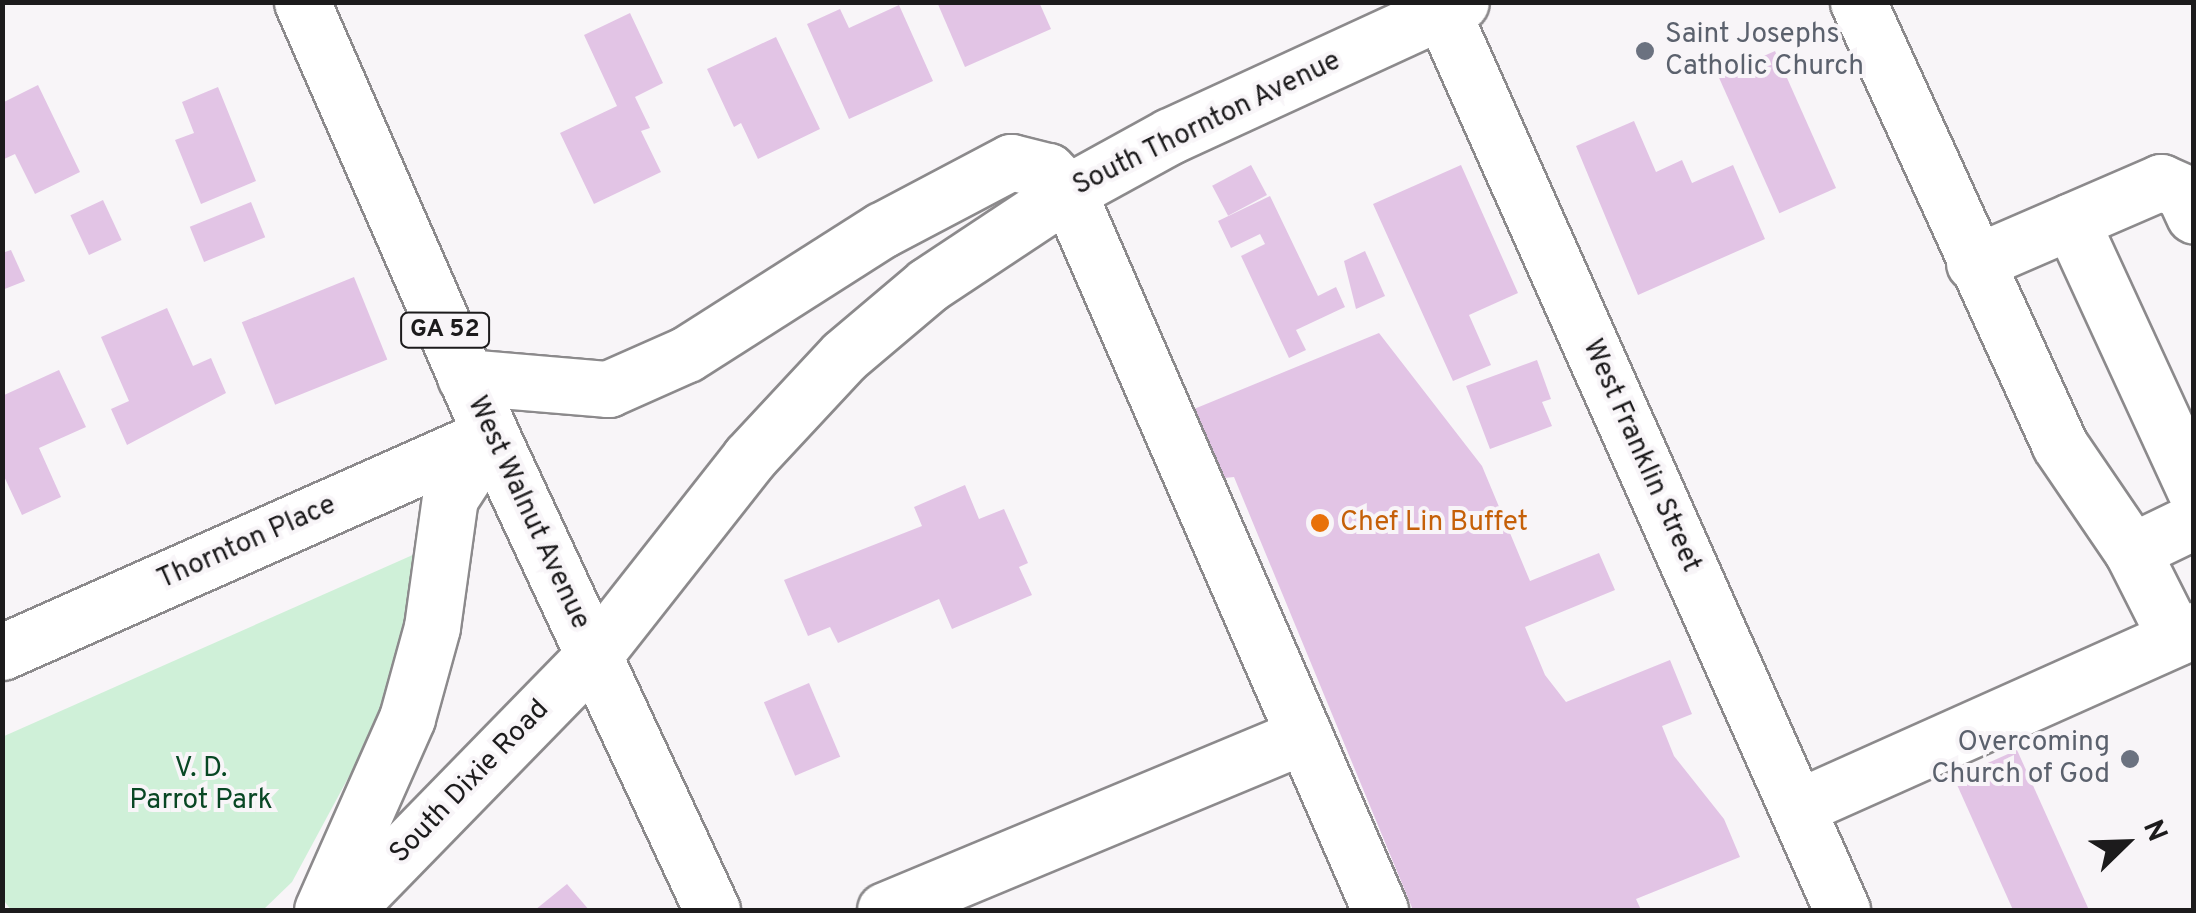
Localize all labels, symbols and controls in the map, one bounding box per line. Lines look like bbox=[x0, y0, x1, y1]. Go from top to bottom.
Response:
place label: Saint Josephs Catholic Church bbox=[1665, 18, 1864, 84]
marker: Saint Josephs Catholic Church bbox=[1634, 40, 1656, 62]
street label: South Thornton Avenue bbox=[1067, 44, 1347, 204]
road number: GA 52 bbox=[398, 310, 492, 350]
street label: West Franklin Street bbox=[1575, 334, 1707, 578]
street label: West Walnut Avenue bbox=[459, 390, 597, 636]
street label: Thornton Place bbox=[153, 489, 341, 597]
place label: Chef Lin Buffet bbox=[1340, 506, 1528, 540]
marker: Chef Lin Buffet bbox=[1309, 512, 1331, 534]
street label: South Dixie Road bbox=[383, 693, 557, 871]
place label: Overcoming Church of God bbox=[1931, 726, 2110, 792]
marker: Overcoming Church of God bbox=[2119, 748, 2141, 770]
park label: V. D. Parrot Park bbox=[129, 752, 273, 818]
north arrow bbox=[2076, 793, 2176, 893]
text: N bbox=[2133, 815, 2174, 848]

